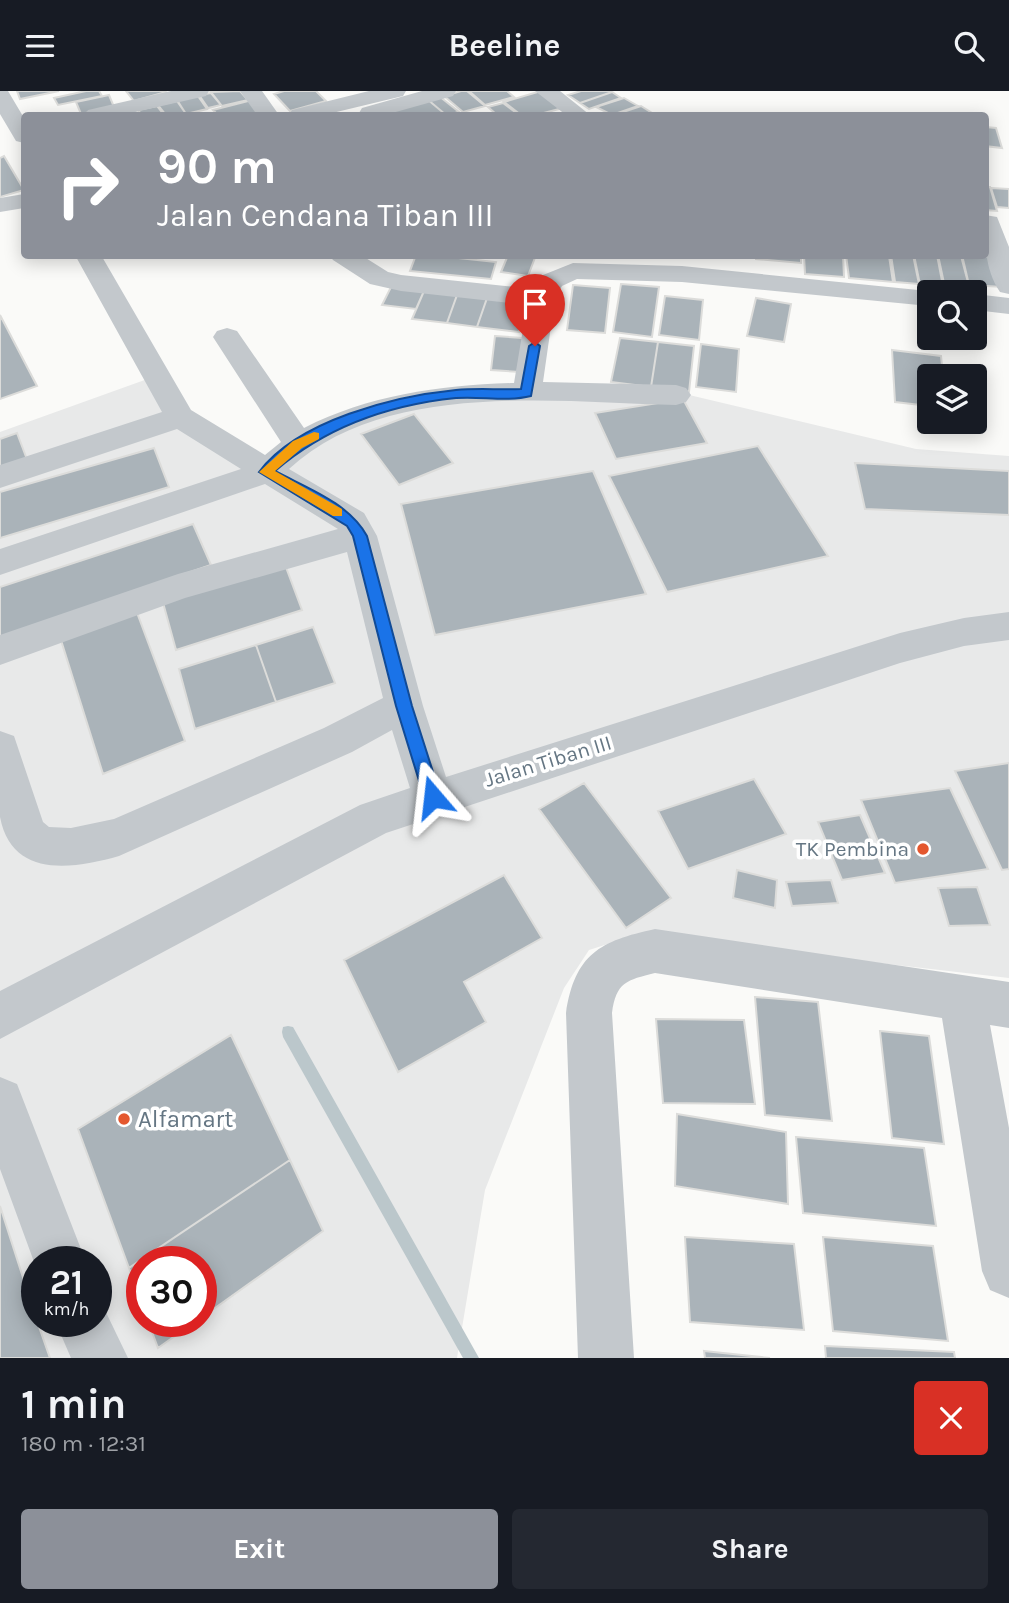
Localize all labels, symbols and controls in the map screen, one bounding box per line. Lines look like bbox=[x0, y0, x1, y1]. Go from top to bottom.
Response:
icon: menu bbox=[21, 27, 59, 65]
text: Beeline bbox=[449, 27, 560, 64]
icon: search bbox=[950, 27, 988, 65]
text: 90 m bbox=[157, 138, 277, 195]
icon: right bbox=[42, 140, 133, 231]
text: Jalan Cendana Tiban III bbox=[157, 197, 493, 234]
pin bbox=[505, 274, 565, 346]
map controls bbox=[917, 280, 987, 434]
button: search bbox=[917, 280, 987, 350]
icon: arrive bbox=[516, 285, 554, 323]
button: layers bbox=[917, 364, 987, 434]
street label: Jalan Tiban III bbox=[482, 730, 614, 792]
position arrow bbox=[396, 760, 470, 834]
place label: TK Pembina bbox=[796, 837, 909, 861]
marker: TK Pembina bbox=[915, 841, 931, 857]
place label: Alfamart bbox=[138, 1105, 233, 1133]
marker: Alfamart bbox=[116, 1111, 132, 1127]
speed limit sign: 30 bbox=[126, 1246, 217, 1337]
text: 21 bbox=[50, 1262, 83, 1303]
text: km/h bbox=[44, 1298, 89, 1320]
text: 1 min bbox=[21, 1379, 126, 1429]
button: close bbox=[914, 1381, 988, 1455]
text: 180 m · 12:31 bbox=[21, 1430, 146, 1457]
button: Exit bbox=[21, 1509, 498, 1589]
button: Share bbox=[512, 1509, 988, 1589]

